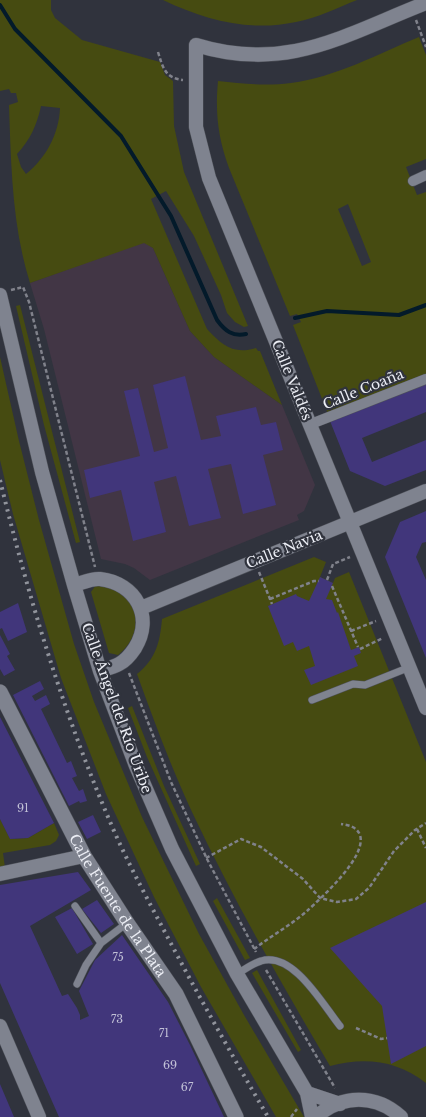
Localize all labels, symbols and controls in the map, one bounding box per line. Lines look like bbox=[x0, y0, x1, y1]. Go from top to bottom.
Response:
street label: Calle Valdés bbox=[268, 337, 316, 423]
street label: Calle Coaña bbox=[320, 365, 406, 413]
street label: Calle Navia bbox=[243, 525, 325, 572]
street label: Calle Ángel del Río Uribe bbox=[78, 620, 156, 796]
house number: 91 bbox=[17, 801, 29, 815]
street label: Calle Fuente de la Plata bbox=[65, 831, 171, 981]
house number: 75 bbox=[112, 950, 124, 964]
house number: 73 bbox=[111, 1012, 123, 1026]
house number: 71 bbox=[159, 1026, 169, 1040]
house number: 69 bbox=[163, 1058, 177, 1072]
house number: 67 bbox=[181, 1080, 194, 1094]

